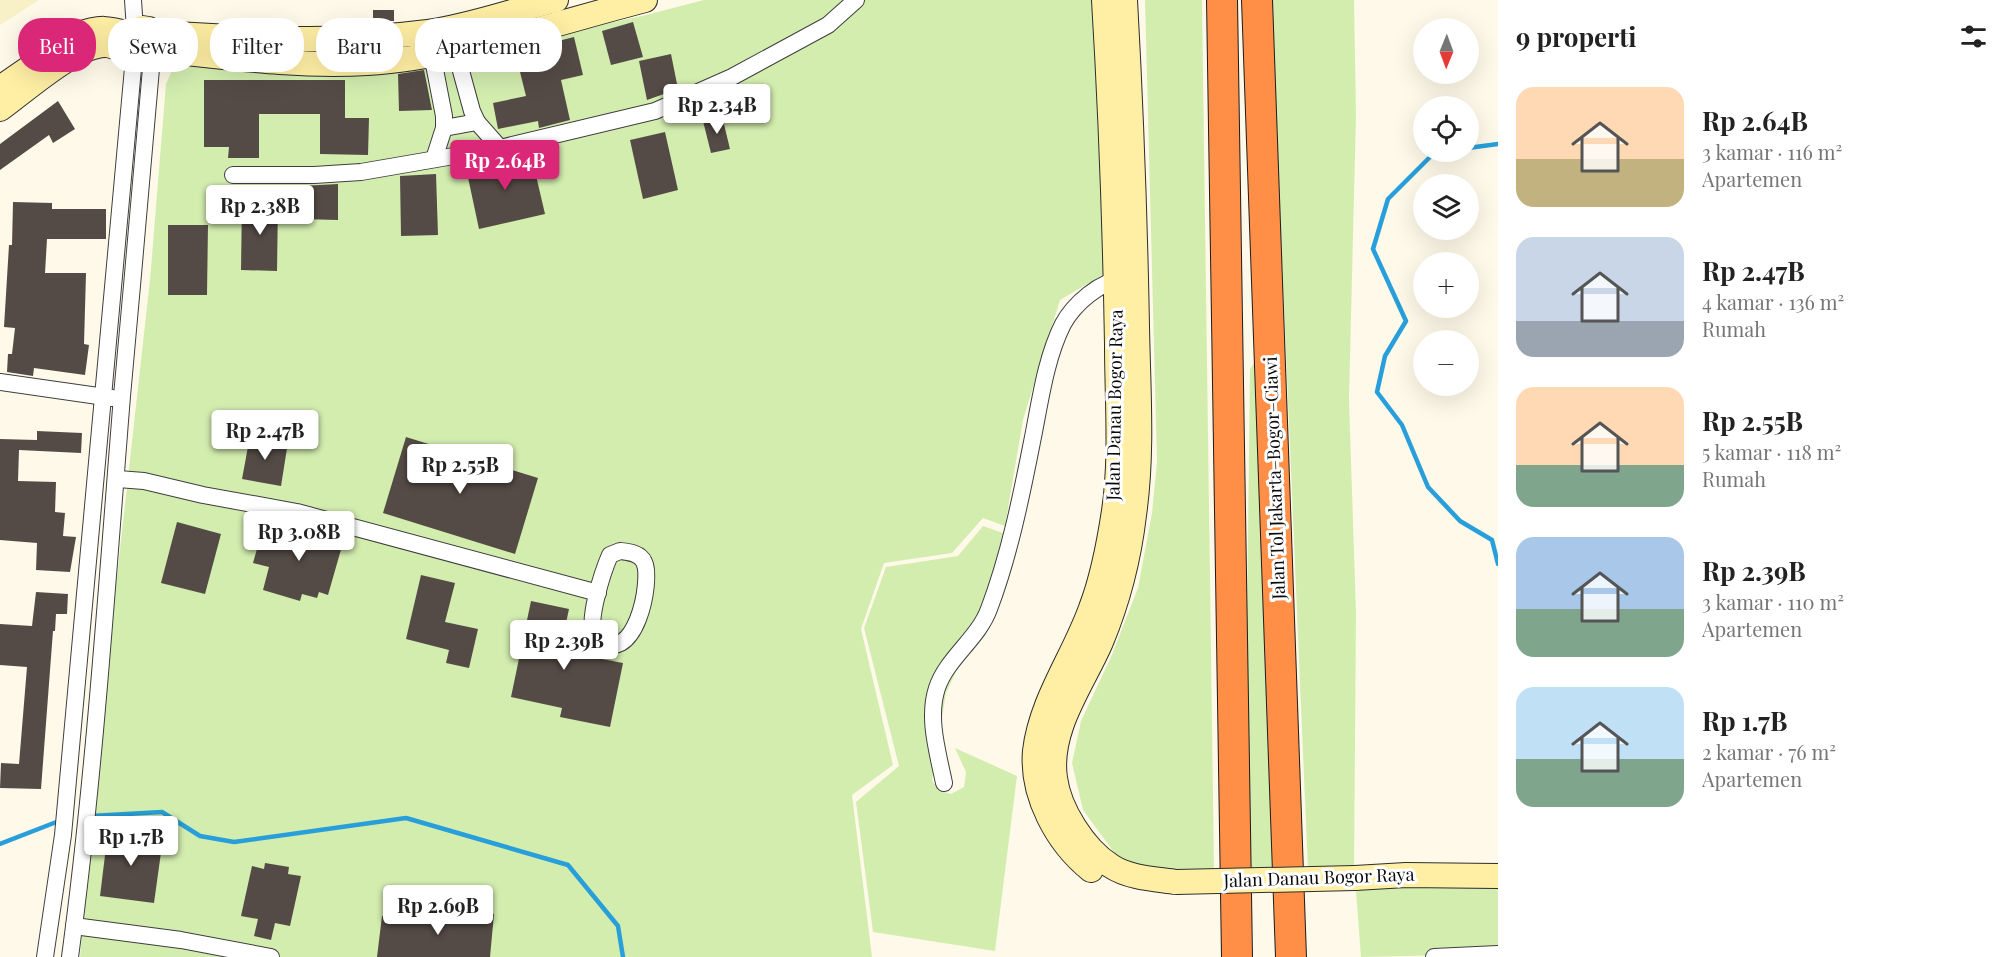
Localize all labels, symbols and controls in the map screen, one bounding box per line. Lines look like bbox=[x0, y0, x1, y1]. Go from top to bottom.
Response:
chip: Beli bbox=[18, 18, 96, 72]
chip: Sewa bbox=[108, 18, 198, 72]
chip: Filter bbox=[210, 18, 304, 72]
chip: Baru bbox=[316, 18, 403, 72]
chip: Apartemen bbox=[415, 18, 562, 72]
north arrow bbox=[1413, 18, 1479, 84]
map controls bbox=[1413, 18, 1479, 396]
text: 9 properti bbox=[1516, 19, 1637, 54]
icon: filters bbox=[1957, 20, 1990, 53]
pin: Rp 2.34B bbox=[655, 84, 779, 135]
text: Rp 2.34B bbox=[677, 90, 757, 117]
button: locate bbox=[1413, 96, 1479, 162]
text: Rp 2.64B bbox=[1702, 103, 1808, 138]
icon: home bbox=[1564, 111, 1636, 183]
text: 3 kamar · 116 m² bbox=[1702, 138, 1842, 165]
pin: Rp 2.64B bbox=[443, 140, 567, 191]
text: Rp 2.64B bbox=[464, 146, 546, 173]
text: Apartemen bbox=[1702, 165, 1802, 192]
button: layers bbox=[1413, 174, 1479, 240]
pin: Rp 2.38B bbox=[198, 185, 322, 236]
text: Rp 2.38B bbox=[220, 191, 300, 218]
button: + bbox=[1413, 252, 1479, 318]
text: Rp 2.47B bbox=[1702, 253, 1805, 288]
icon: home bbox=[1564, 261, 1636, 333]
text: 4 kamar · 136 m² bbox=[1702, 288, 1844, 315]
street label: Jalan Danau Bogor Raya bbox=[1100, 309, 1128, 502]
text: Rumah bbox=[1702, 315, 1766, 342]
button: − bbox=[1413, 330, 1479, 396]
street label: Jalan Tol Jakarta–Bogor–Ciawi bbox=[1258, 356, 1290, 601]
text: Rp 2.55B bbox=[1702, 403, 1803, 438]
pin: Rp 2.47B bbox=[203, 410, 327, 461]
icon: home bbox=[1564, 411, 1636, 483]
text: Rp 2.47B bbox=[225, 416, 305, 443]
text: 5 kamar · 118 m² bbox=[1702, 438, 1841, 465]
pin: Rp 2.55B bbox=[398, 444, 522, 495]
text: Rp 2.55B bbox=[421, 450, 499, 477]
text: Rumah bbox=[1702, 465, 1766, 492]
pin: Rp 3.08B bbox=[237, 511, 361, 562]
text: Rp 3.08B bbox=[257, 517, 341, 544]
text: Rp 2.39B bbox=[1702, 553, 1806, 588]
icon: home bbox=[1564, 561, 1636, 633]
text: 3 kamar · 110 m² bbox=[1702, 588, 1844, 615]
text: Apartemen bbox=[1702, 615, 1802, 642]
pin: Rp 2.39B bbox=[502, 620, 626, 671]
text: Rp 2.39B bbox=[524, 626, 604, 653]
text: Rp 1.7B bbox=[1702, 703, 1787, 738]
icon: home bbox=[1564, 711, 1636, 783]
text: 2 kamar · 76 m² bbox=[1702, 738, 1836, 765]
text: Apartemen bbox=[1702, 765, 1802, 792]
pin: Rp 1.7B bbox=[76, 816, 186, 867]
text: Rp 1.7B bbox=[98, 822, 164, 849]
street label: Jalan Danau Bogor Raya bbox=[1222, 862, 1415, 892]
pin: Rp 2.69B bbox=[376, 885, 500, 936]
text: Rp 2.69B bbox=[397, 891, 479, 918]

